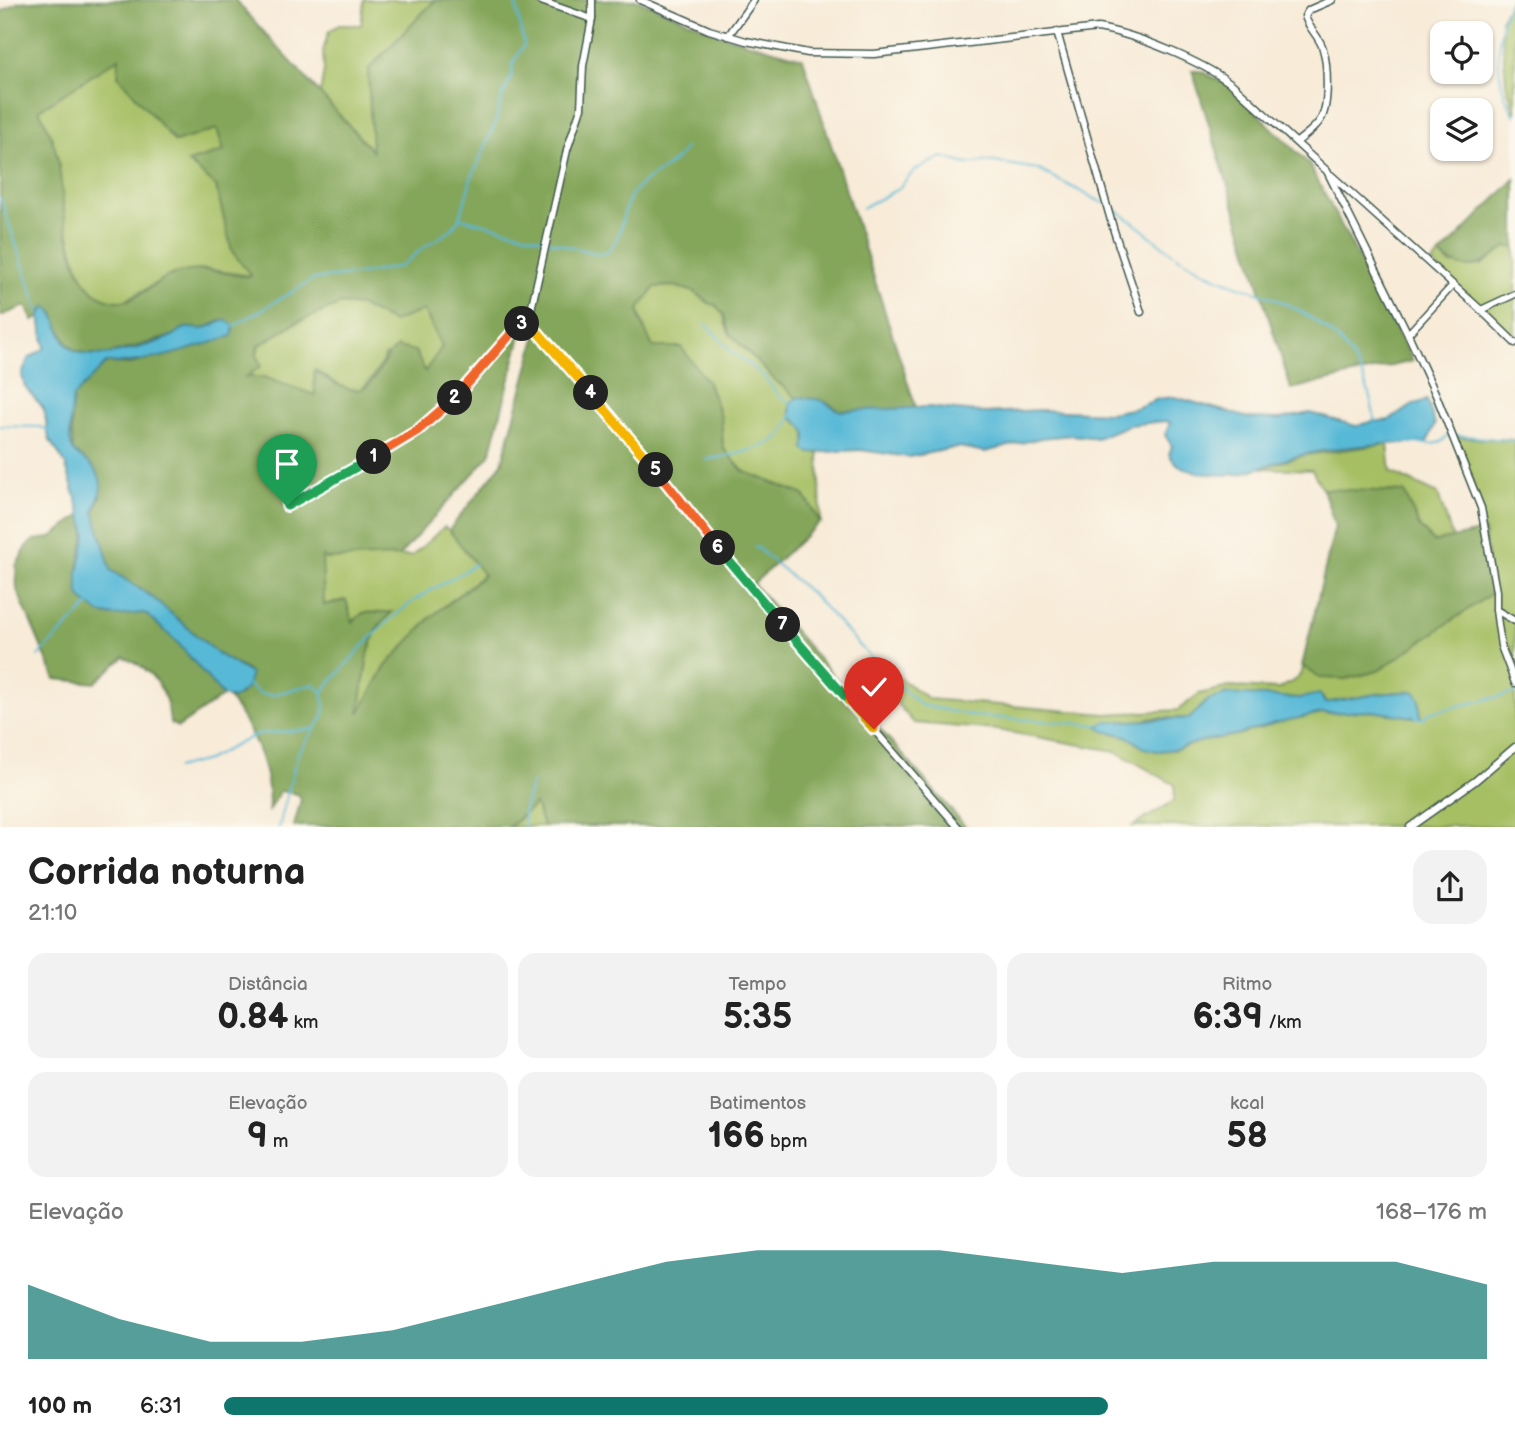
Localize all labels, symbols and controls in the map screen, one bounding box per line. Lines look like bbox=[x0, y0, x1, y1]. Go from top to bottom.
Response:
map controls bbox=[1430, 21, 1493, 161]
button: locate bbox=[1430, 21, 1493, 84]
button: layers bbox=[1430, 98, 1493, 161]
pin: 3 bbox=[504, 306, 540, 342]
text: 3 bbox=[516, 312, 527, 335]
pin: 4 bbox=[574, 376, 608, 410]
pin: 2 bbox=[438, 380, 472, 416]
text: 4 bbox=[585, 381, 596, 404]
text: 2 bbox=[449, 386, 460, 409]
pin bbox=[257, 434, 317, 506]
pin: 1 bbox=[356, 440, 392, 475]
icon: arrive bbox=[268, 445, 306, 483]
text: 1 bbox=[370, 445, 378, 468]
pin: 5 bbox=[638, 452, 674, 488]
text: 5 bbox=[650, 458, 661, 481]
pin: 6 bbox=[700, 530, 736, 566]
text: 6 bbox=[712, 536, 723, 559]
pin: 7 bbox=[766, 608, 800, 642]
text: 7 bbox=[777, 613, 788, 636]
pin bbox=[844, 657, 904, 729]
icon: check bbox=[855, 668, 893, 706]
text: Corrida noturna bbox=[28, 850, 306, 895]
button: share bbox=[1413, 850, 1487, 924]
text: 21:10 bbox=[28, 899, 77, 927]
text: Distância bbox=[228, 973, 308, 996]
text: Tempo bbox=[728, 973, 787, 996]
text: Ritmo bbox=[1222, 973, 1272, 996]
text: 0.84 bbox=[217, 996, 288, 1039]
text: 5:35 bbox=[723, 996, 792, 1039]
text: 6:39 bbox=[1193, 996, 1263, 1039]
text: km bbox=[288, 1011, 318, 1034]
text: /km bbox=[1263, 1011, 1302, 1034]
text: Elevação bbox=[228, 1092, 307, 1115]
text: Batimentos bbox=[709, 1092, 806, 1115]
text: kcal bbox=[1230, 1092, 1264, 1115]
text: 9 bbox=[247, 1115, 268, 1158]
text: 166 bbox=[708, 1115, 765, 1158]
text: 58 bbox=[1227, 1115, 1268, 1158]
text: m bbox=[268, 1130, 289, 1153]
text: bpm bbox=[765, 1130, 807, 1153]
text: Elevação bbox=[28, 1198, 124, 1226]
text: 168–176 m bbox=[1376, 1198, 1487, 1226]
text: 100 m bbox=[28, 1392, 92, 1420]
text: 6:31 bbox=[140, 1392, 182, 1420]

